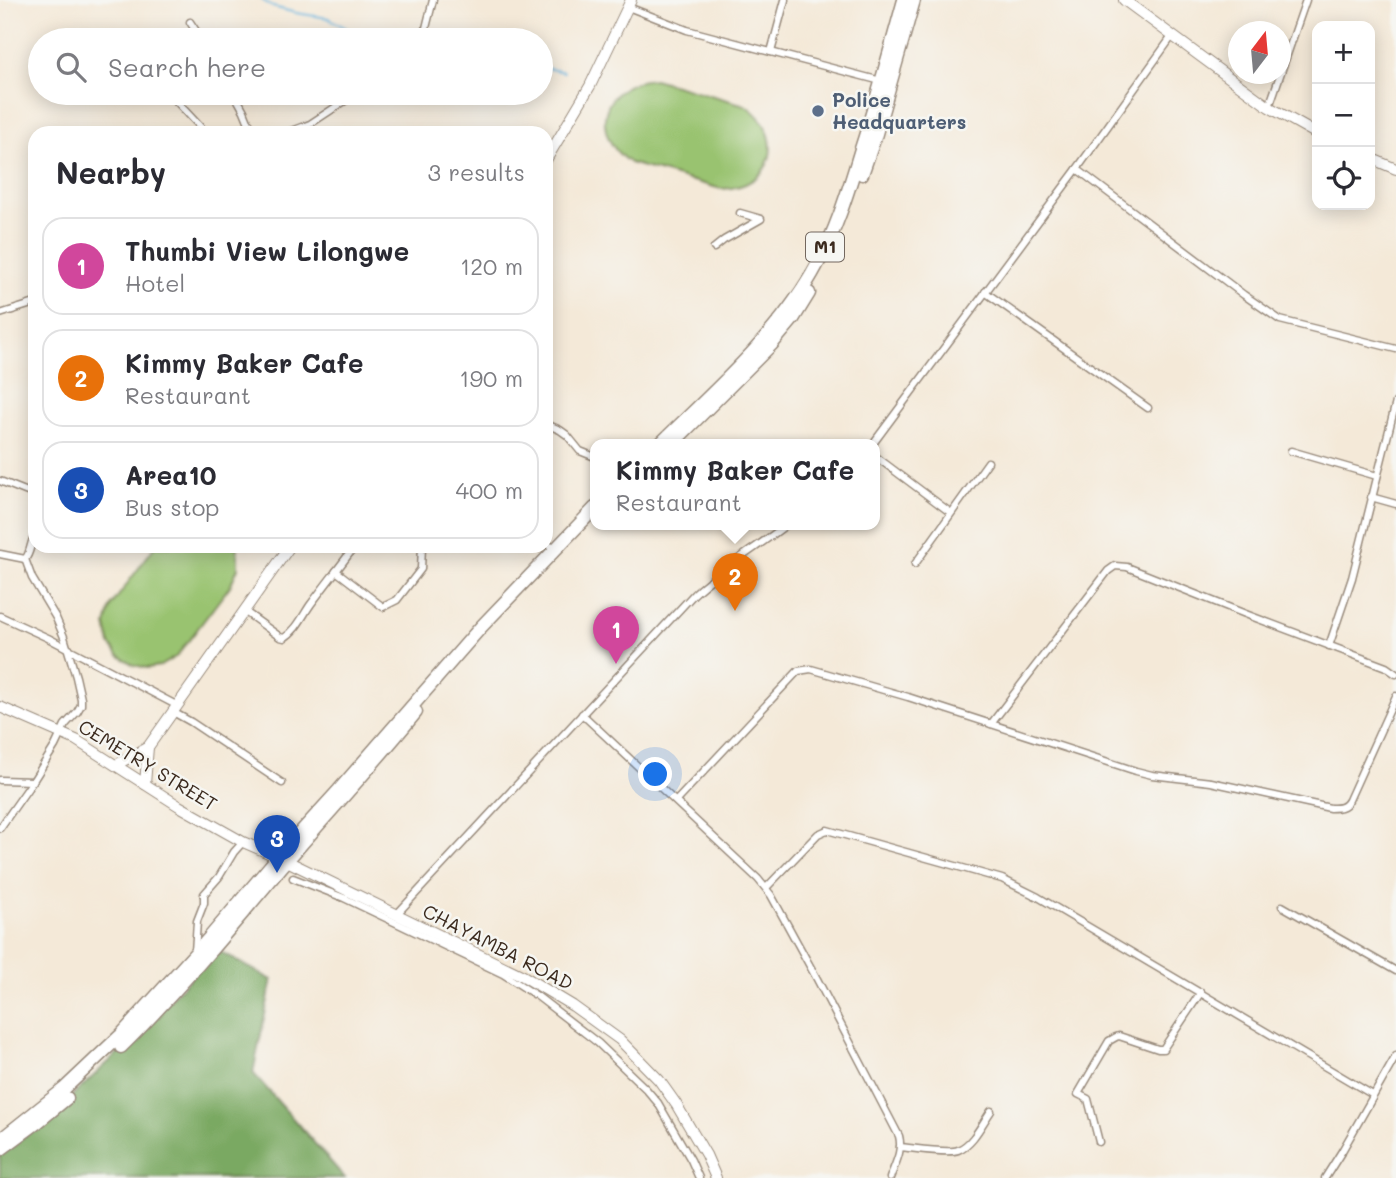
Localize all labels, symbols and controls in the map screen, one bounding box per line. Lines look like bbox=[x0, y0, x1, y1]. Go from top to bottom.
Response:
north arrow bbox=[1228, 21, 1291, 84]
map controls bbox=[1312, 21, 1375, 210]
button: + bbox=[1312, 21, 1375, 84]
search box bbox=[28, 28, 553, 105]
icon: search bbox=[52, 48, 90, 86]
text: Search here bbox=[108, 50, 266, 84]
button: − bbox=[1312, 84, 1375, 147]
place label: Police Headquarters bbox=[832, 87, 966, 134]
marker: Police Headquarters bbox=[810, 103, 826, 119]
button: locate bbox=[1312, 147, 1375, 210]
text: Nearby bbox=[56, 152, 166, 192]
text: 3 results bbox=[428, 157, 525, 187]
road number: M1 bbox=[806, 232, 844, 262]
text: Thumbi View Lilongwe bbox=[125, 234, 409, 268]
text: 1 bbox=[76, 251, 86, 281]
text: 120 m bbox=[460, 251, 523, 281]
text: Hotel bbox=[125, 268, 185, 298]
text: Kimmy Baker Cafe bbox=[125, 346, 363, 380]
text: 2 bbox=[75, 363, 87, 393]
text: 190 m bbox=[459, 363, 523, 393]
text: Restaurant bbox=[125, 380, 251, 410]
popup bbox=[590, 439, 880, 530]
text: Kimmy Baker Cafe bbox=[616, 453, 854, 487]
text: Area10 bbox=[125, 458, 216, 492]
text: 3 bbox=[74, 475, 88, 505]
text: 400 m bbox=[455, 475, 523, 505]
text: Restaurant bbox=[616, 487, 742, 517]
text: Bus stop bbox=[125, 492, 220, 522]
pin: 2 bbox=[712, 553, 758, 611]
pin: 1 bbox=[593, 606, 639, 664]
street label: CEMETRY STREET bbox=[74, 713, 222, 816]
your location bbox=[638, 757, 672, 791]
pin: 3 bbox=[254, 815, 300, 873]
street label: CHAYAMBA ROAD bbox=[419, 898, 578, 995]

